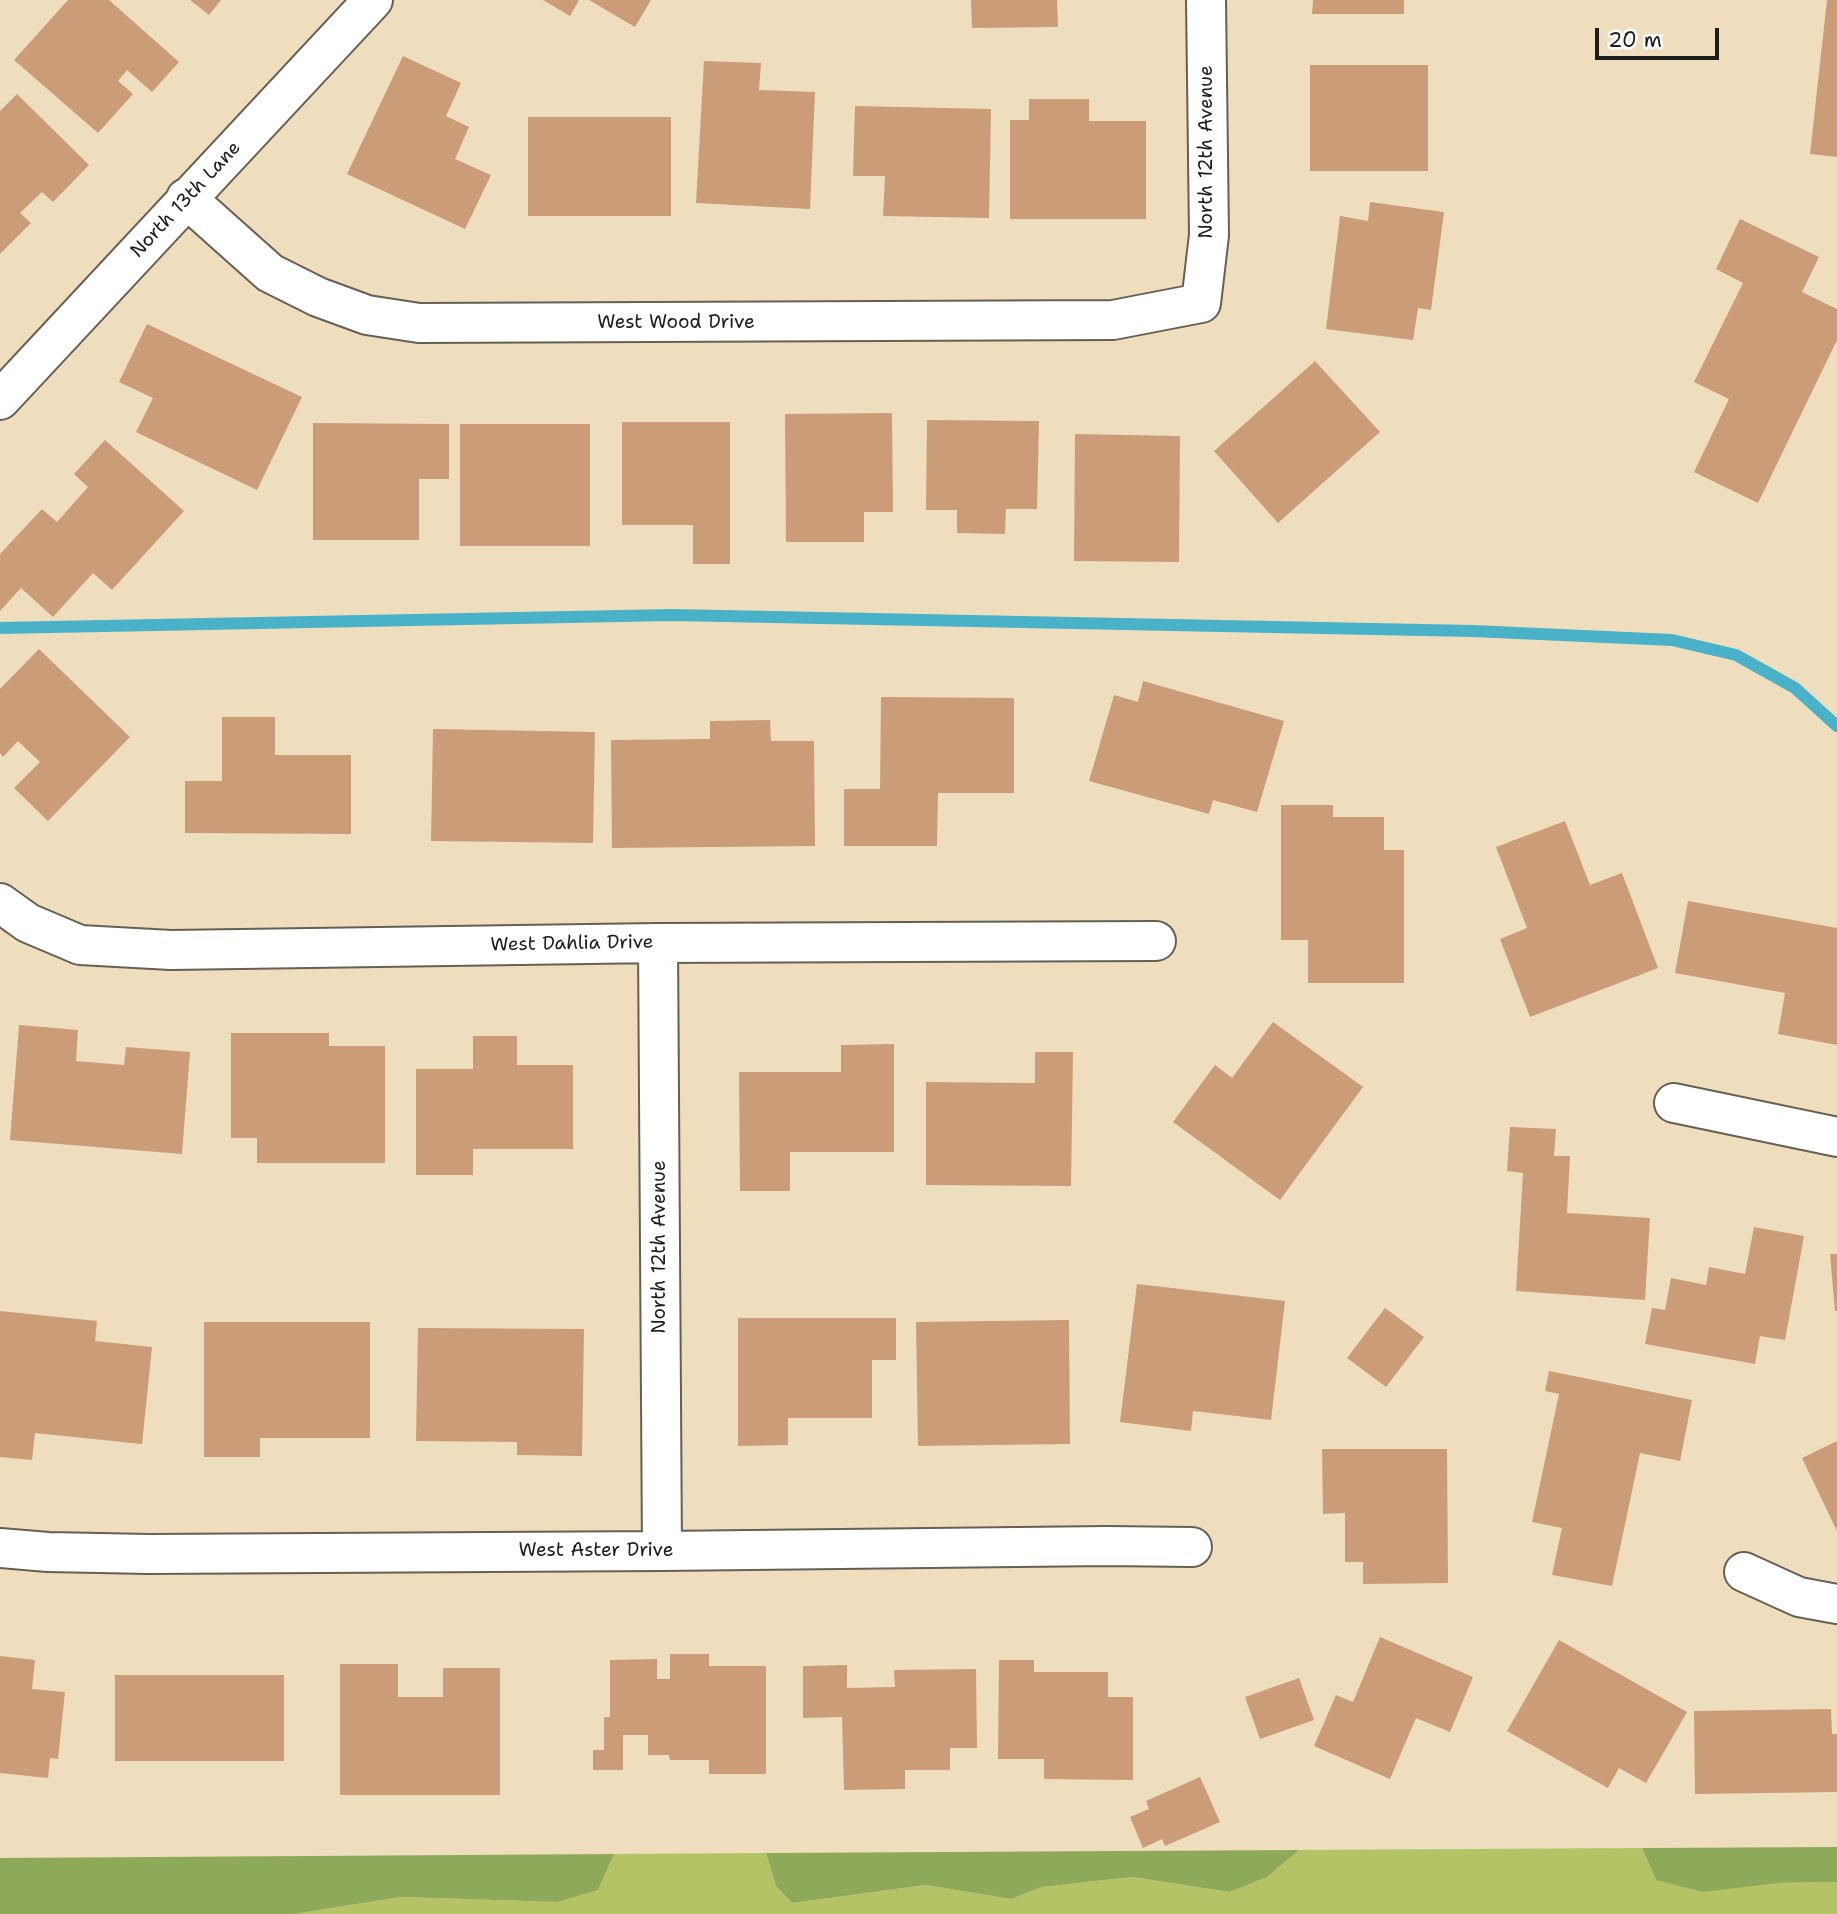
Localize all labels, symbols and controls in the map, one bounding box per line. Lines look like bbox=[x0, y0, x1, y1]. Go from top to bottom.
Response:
scale bar bbox=[1599, 14, 1723, 58]
text: 20 m bbox=[1608, 26, 1662, 54]
street label: North 12th Avenue bbox=[1196, 65, 1218, 239]
street label: North 13th Lane bbox=[126, 137, 246, 263]
street label: West Wood Drive bbox=[597, 312, 755, 334]
street label: West Dahlia Drive bbox=[490, 931, 654, 957]
street label: North 12th Avenue bbox=[649, 1160, 671, 1334]
street label: West Aster Drive bbox=[519, 1540, 673, 1562]

